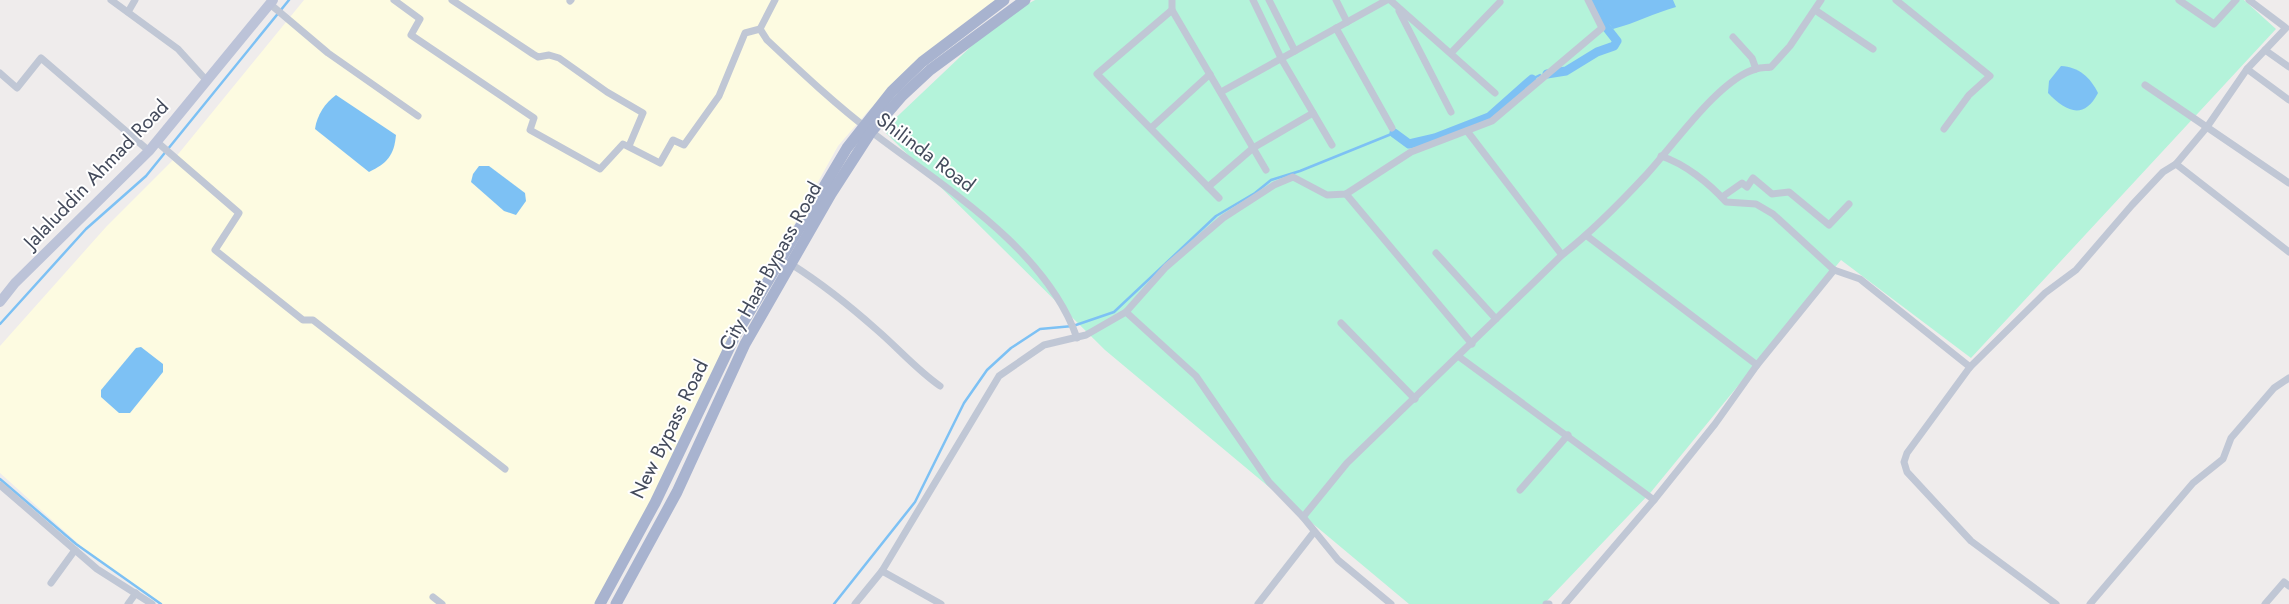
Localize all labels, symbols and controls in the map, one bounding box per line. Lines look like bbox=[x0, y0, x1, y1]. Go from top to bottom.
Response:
street label: Jalaluddin Ahmad Road bbox=[15, 93, 175, 258]
street label: Shilinda Road bbox=[870, 106, 981, 199]
street label: City Haat Bypass Road bbox=[712, 177, 829, 356]
street label: New Bypass Road bbox=[623, 355, 716, 504]

